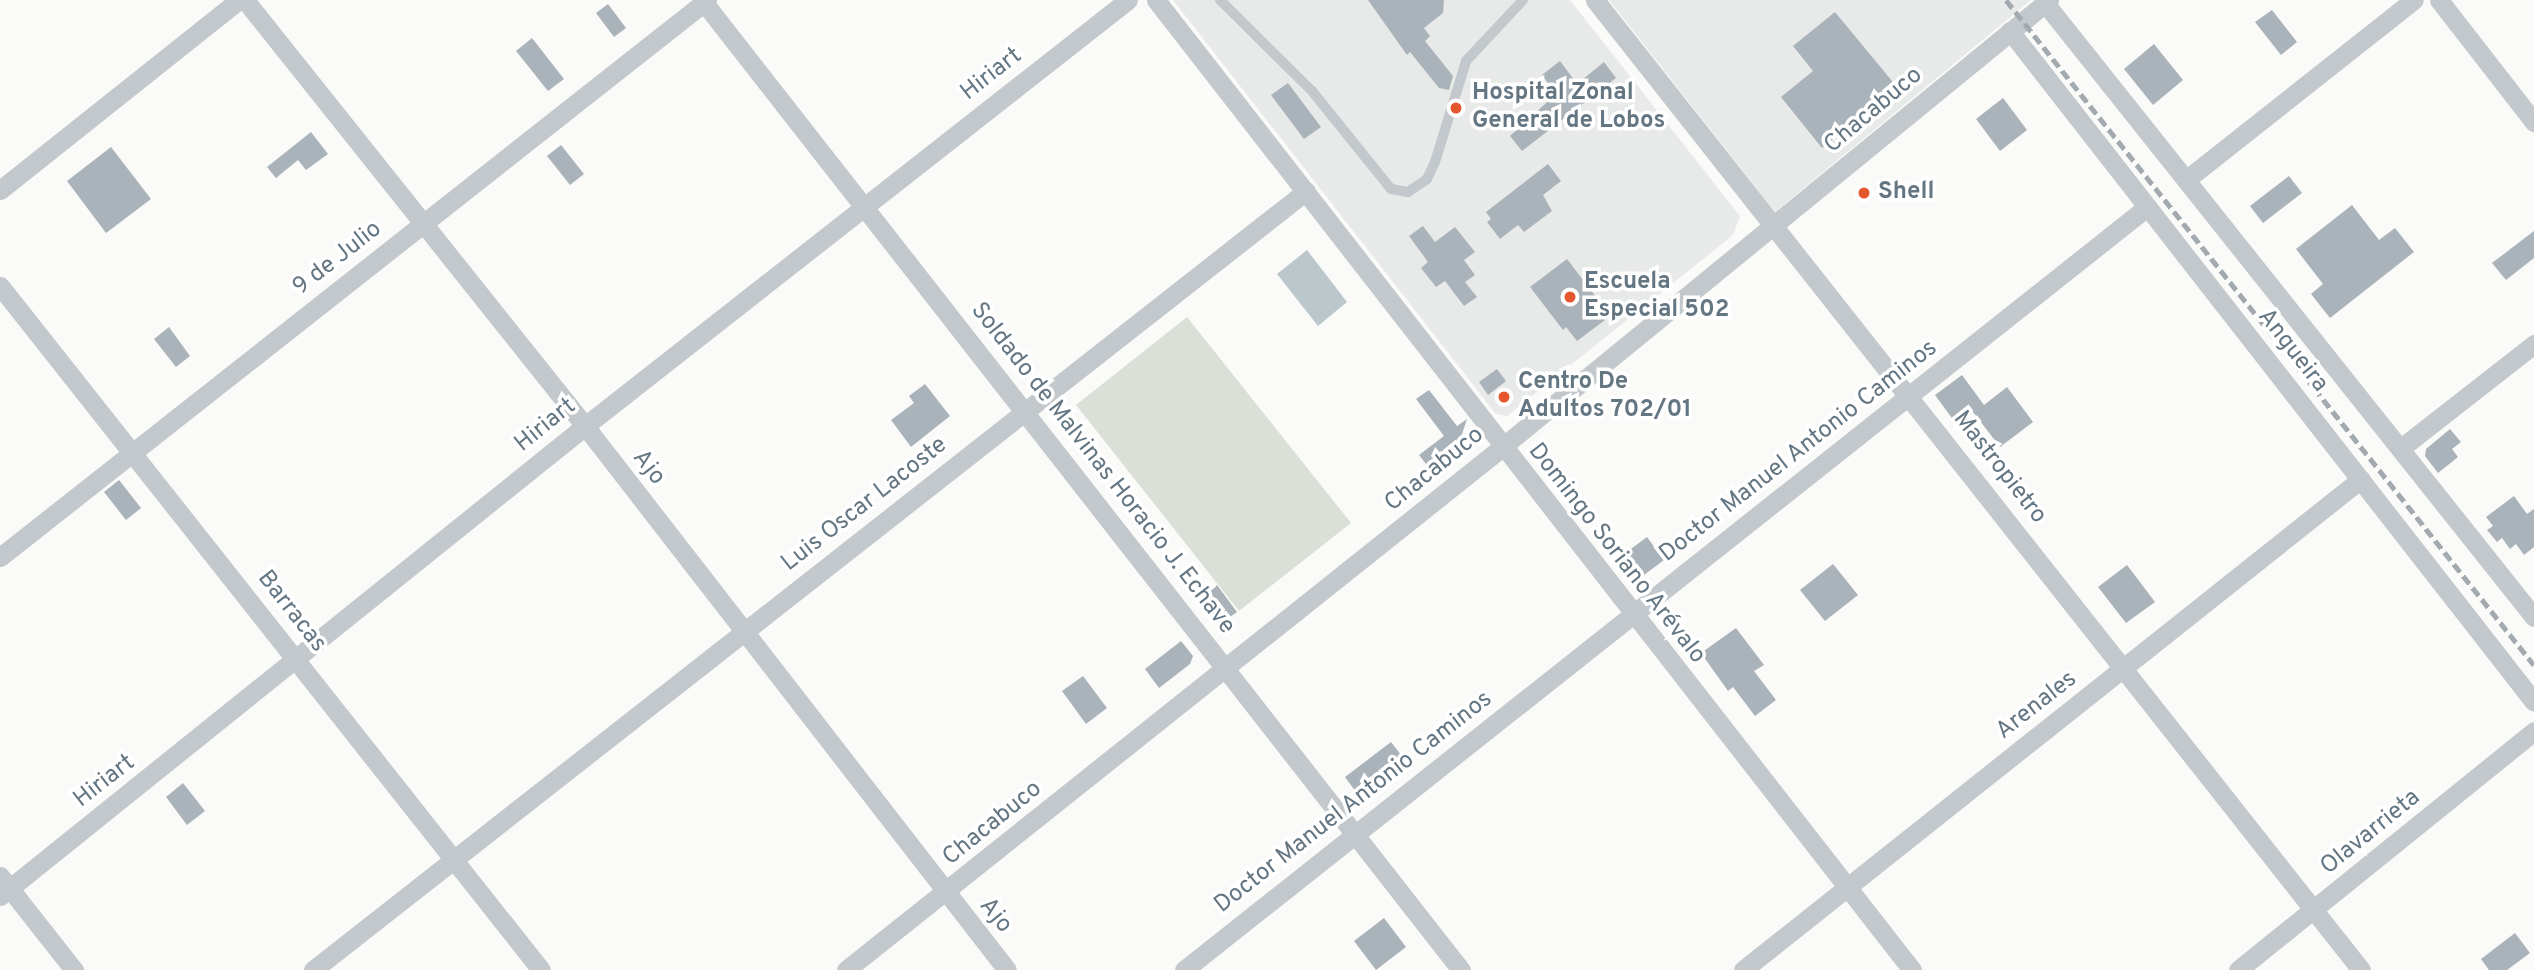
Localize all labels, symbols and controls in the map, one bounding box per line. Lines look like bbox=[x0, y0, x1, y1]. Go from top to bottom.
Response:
street label: Hiriart bbox=[956, 42, 1028, 108]
street label: Chacabuco bbox=[1819, 62, 1929, 160]
place label: Hospital Zonal General de Lobos bbox=[1472, 80, 1665, 136]
marker: Hospital Zonal General de Lobos bbox=[1446, 98, 1466, 118]
place label: Shell bbox=[1878, 179, 1934, 207]
marker: Shell bbox=[1856, 185, 1872, 201]
street label: 9 de Julio bbox=[288, 216, 388, 302]
place label: Escuela Especial 502 bbox=[1584, 269, 1729, 325]
marker: Escuela Especial 502 bbox=[1562, 289, 1578, 305]
street label: Soldado de Malvinas Horacio J. Echave bbox=[964, 297, 1240, 641]
street label: Angueira bbox=[2251, 304, 2333, 398]
street label: Doctor Manuel Antonio Caminos bbox=[1654, 334, 1944, 570]
place label: Centro De Adultos 702/01 bbox=[1518, 369, 1692, 425]
marker: Centro De Adultos 702/01 bbox=[1496, 389, 1512, 405]
street label: Hiriart bbox=[510, 393, 582, 459]
street label: Mastropietro bbox=[1946, 406, 2052, 530]
street label: Chacabuco bbox=[1380, 421, 1490, 519]
street label: Luis Oscar Lacoste bbox=[777, 431, 953, 579]
street label: Domingo Soriano Arévalo bbox=[1521, 438, 1711, 670]
street label: Ajo bbox=[625, 445, 671, 491]
street label: Barracas bbox=[250, 565, 332, 659]
street label: Arenales bbox=[1991, 666, 2083, 746]
street label: Doctor Manuel Antonio Caminos bbox=[1209, 685, 1499, 921]
street label: Hiriart bbox=[69, 749, 141, 815]
street label: Chacabuco bbox=[938, 775, 1048, 873]
street label: Olavarrieta bbox=[2315, 784, 2427, 882]
street label: Ajo bbox=[972, 893, 1018, 939]

